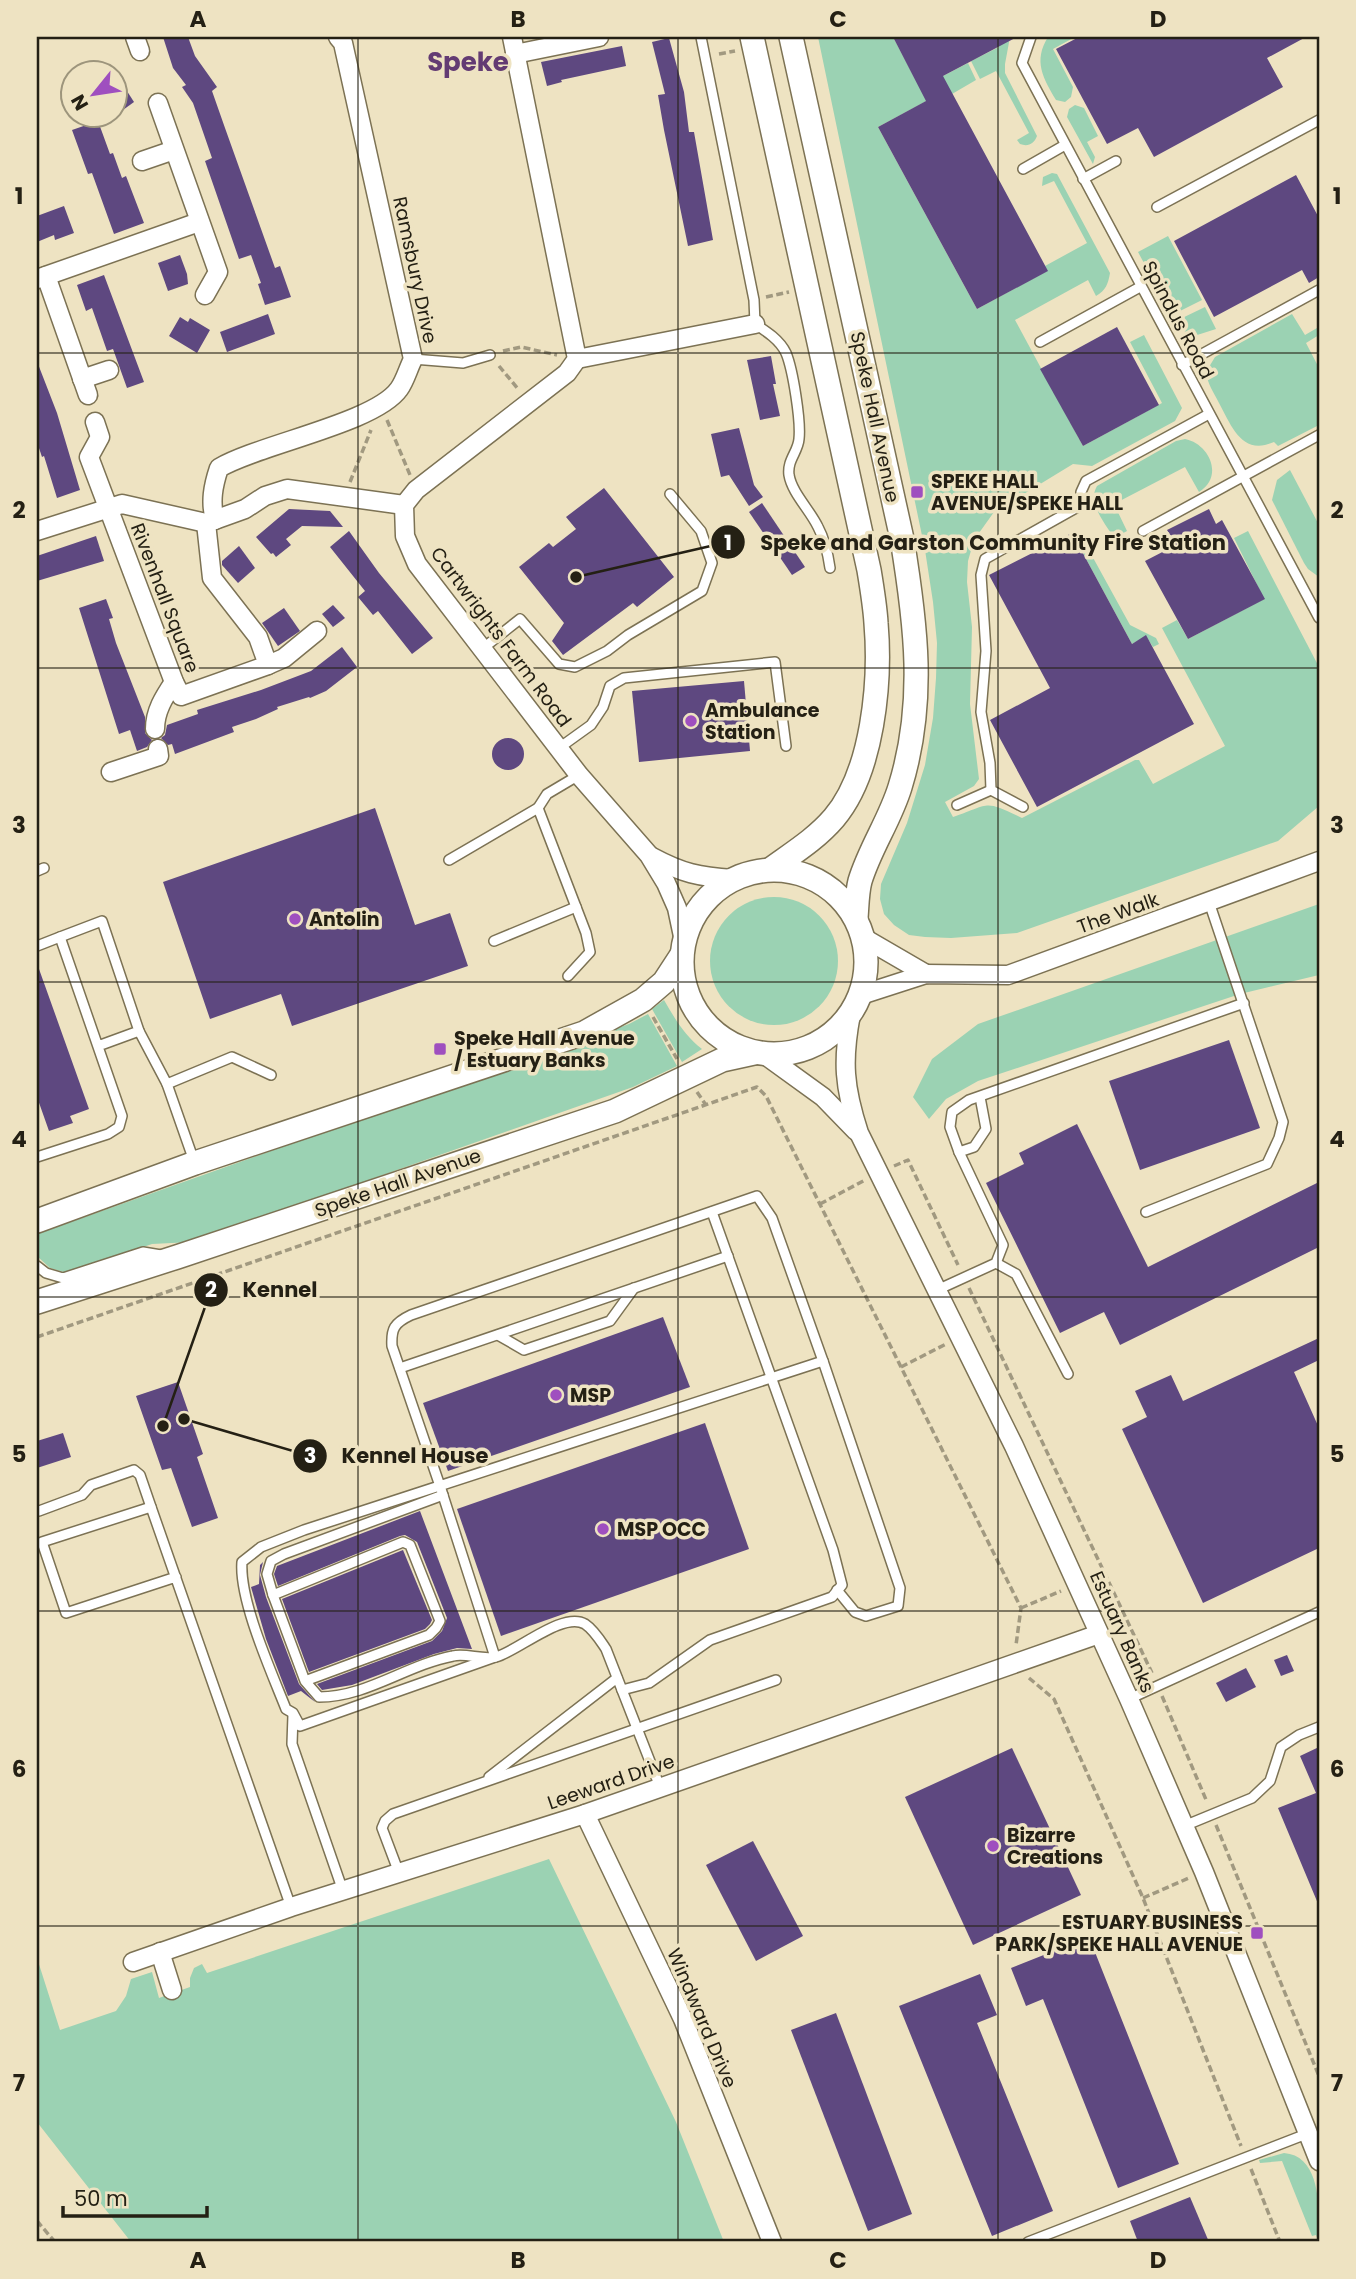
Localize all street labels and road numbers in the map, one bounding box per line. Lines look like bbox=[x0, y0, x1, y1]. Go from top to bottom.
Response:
street label: Ramsbury Drive bbox=[386, 194, 444, 346]
street label: Spindus Road bbox=[1136, 256, 1220, 384]
street label: Speke Hall Avenue bbox=[844, 329, 906, 505]
street label: Rivenhall Square bbox=[124, 519, 206, 677]
street label: Cartwrights Farm Road bbox=[424, 541, 578, 733]
street label: The Walk bbox=[1073, 886, 1163, 940]
street label: Speke Hall Avenue bbox=[311, 1142, 485, 1224]
street label: Estuary Banks bbox=[1083, 1567, 1161, 1697]
street label: Leeward Drive bbox=[544, 1748, 678, 1816]
street label: Windward Drive bbox=[660, 1944, 744, 2092]

